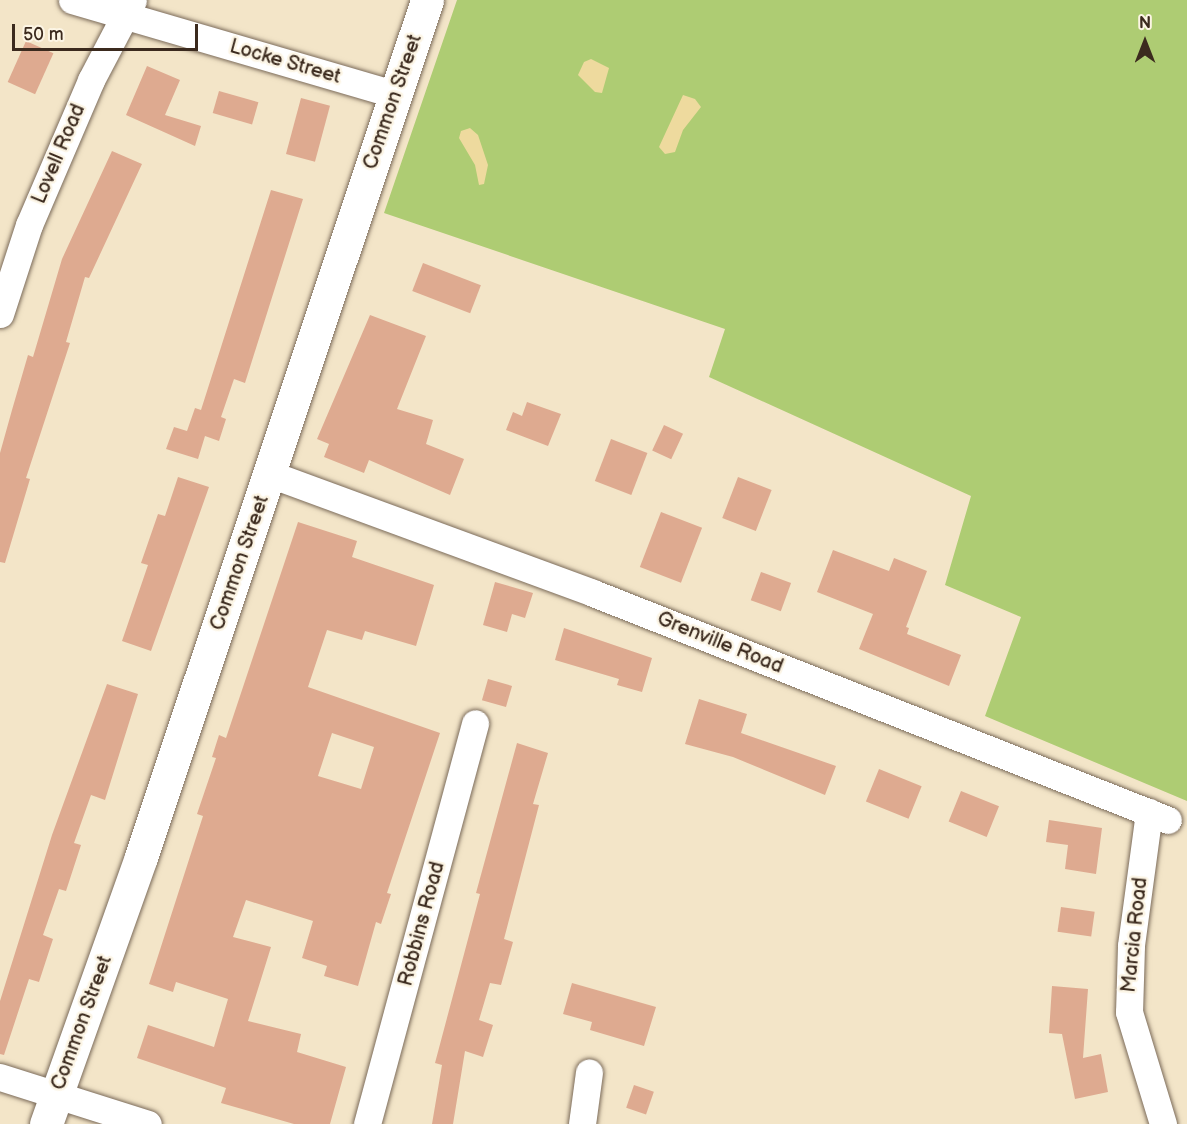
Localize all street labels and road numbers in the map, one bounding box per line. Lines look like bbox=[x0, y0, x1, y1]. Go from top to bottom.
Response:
street label: Common Street bbox=[359, 31, 427, 173]
street label: Locke Street bbox=[227, 35, 343, 89]
street label: Lovell Road bbox=[27, 100, 91, 208]
street label: Common Street bbox=[206, 492, 274, 634]
street label: Grenville Road bbox=[654, 607, 786, 679]
street label: Robbins Road bbox=[394, 859, 450, 989]
street label: Marcia Road bbox=[1117, 876, 1153, 994]
street label: Common Street bbox=[47, 952, 117, 1094]

